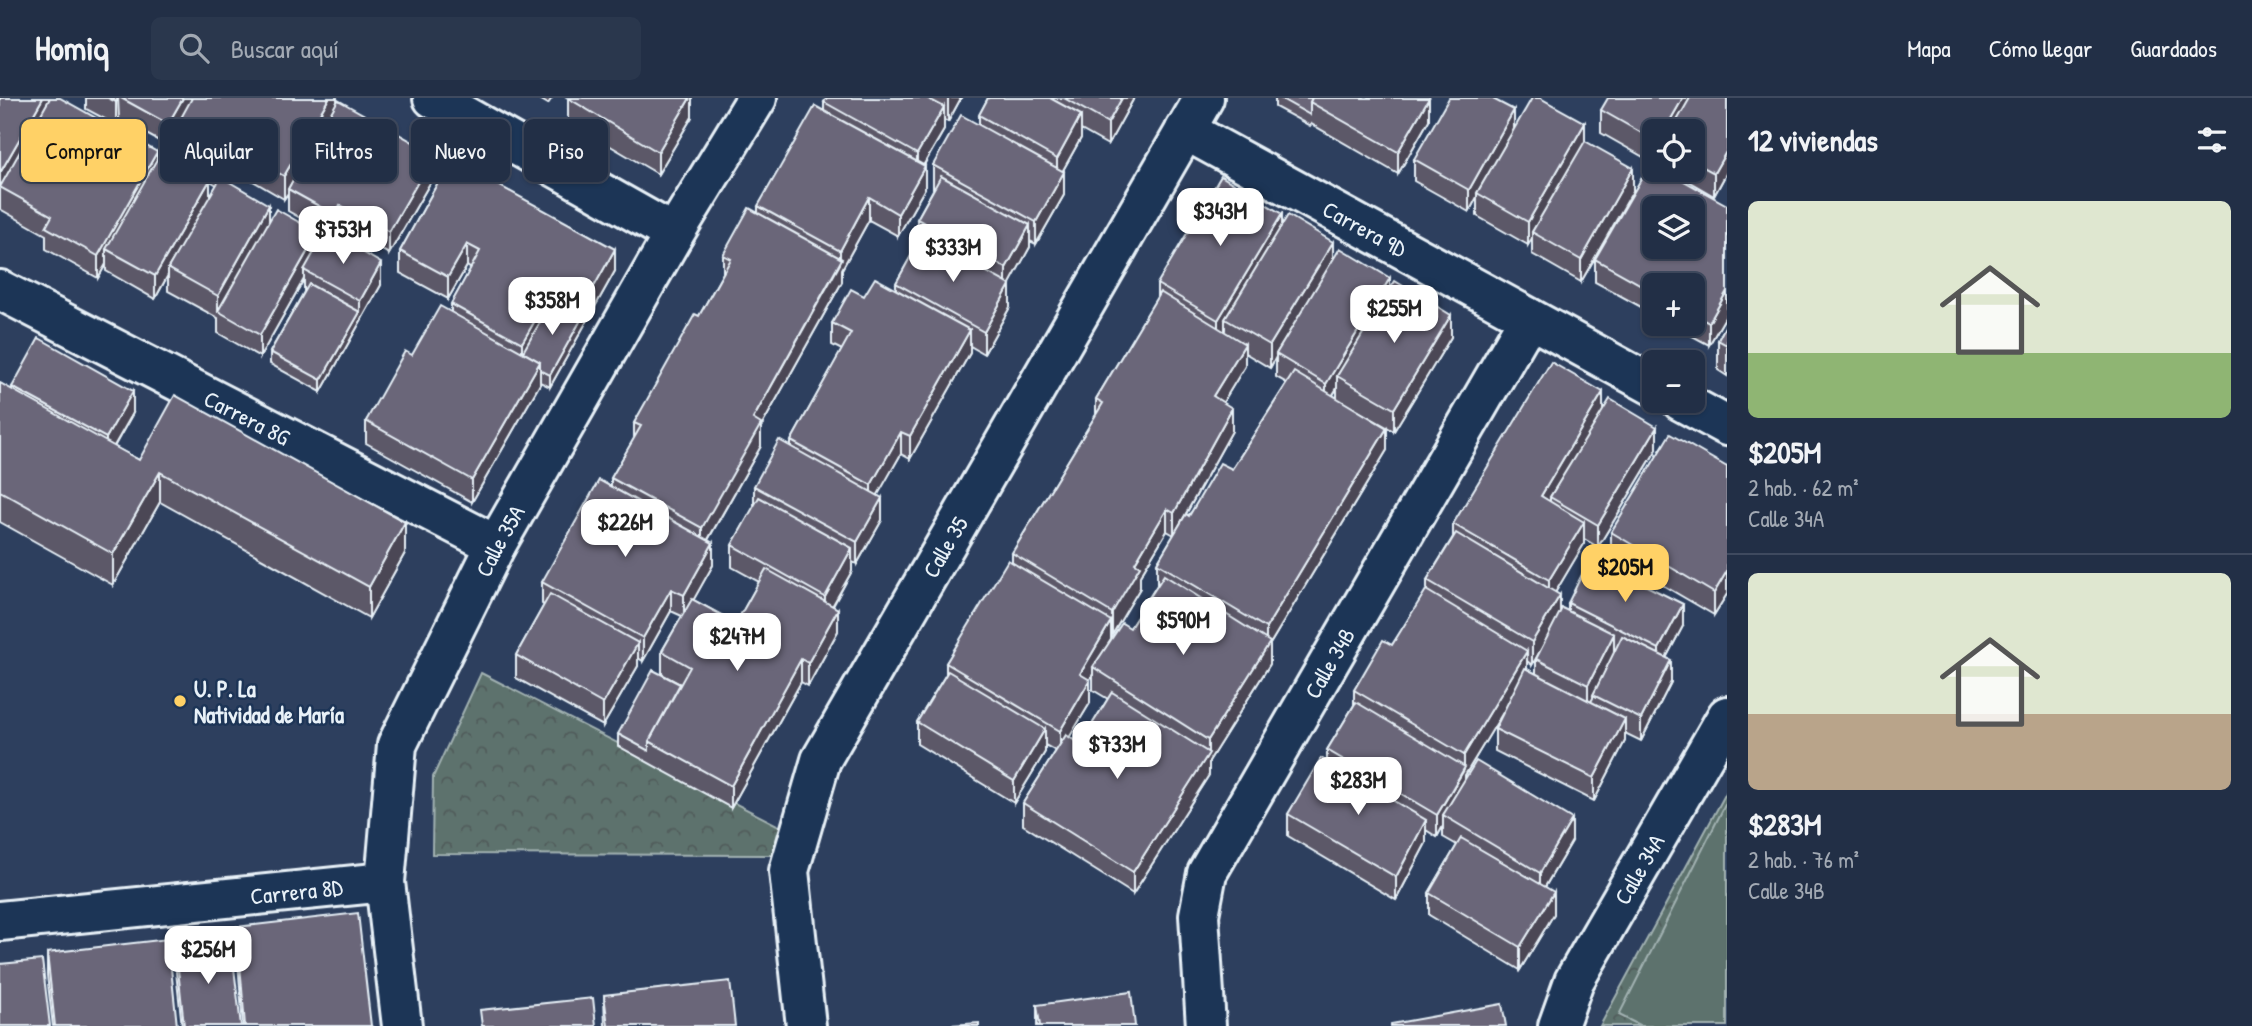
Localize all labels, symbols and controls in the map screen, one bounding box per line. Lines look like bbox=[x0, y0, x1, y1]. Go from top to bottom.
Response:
search box bbox=[151, 17, 641, 80]
text: Homiq bbox=[35, 26, 109, 70]
icon: search bbox=[175, 29, 213, 67]
text: Buscar aquí bbox=[231, 31, 339, 66]
text: Mapa bbox=[1907, 32, 1951, 64]
text: Cómo llegar bbox=[1989, 32, 2092, 64]
text: Guardados bbox=[2130, 32, 2217, 64]
chip: Comprar bbox=[21, 119, 146, 182]
chip: Alquilar bbox=[160, 119, 278, 182]
chip: Filtros bbox=[292, 119, 397, 182]
chip: Nuevo bbox=[411, 119, 510, 182]
chip: Piso bbox=[524, 119, 608, 182]
map controls bbox=[1642, 119, 1705, 413]
button: locate bbox=[1642, 119, 1705, 182]
text: 12 viviendas bbox=[1748, 120, 1878, 160]
icon: filters bbox=[2193, 121, 2231, 159]
pin: $343M bbox=[1171, 188, 1269, 248]
street label: Carrera 9D bbox=[1318, 193, 1412, 264]
text: $343M bbox=[1193, 195, 1247, 226]
button: layers bbox=[1642, 196, 1705, 259]
pin: $753M bbox=[294, 206, 392, 266]
text: $753M bbox=[315, 213, 371, 244]
pin: $333M bbox=[904, 225, 1002, 284]
text: $333M bbox=[925, 231, 981, 262]
icon: home bbox=[1927, 247, 2053, 373]
button: + bbox=[1642, 273, 1705, 336]
pin: $358M bbox=[503, 278, 601, 337]
text: $358M bbox=[524, 284, 580, 315]
pin: $255M bbox=[1345, 286, 1443, 345]
text: $255M bbox=[1366, 292, 1422, 323]
button: − bbox=[1642, 350, 1705, 413]
street label: Carrera 8G bbox=[199, 382, 296, 452]
text: $205M bbox=[1748, 432, 1821, 472]
text: 2 hab. · 62 m² bbox=[1748, 472, 1858, 503]
street label: Calle 35A bbox=[467, 499, 531, 582]
pin: $226M bbox=[576, 500, 674, 559]
text: Calle 34A bbox=[1748, 503, 1824, 534]
text: $226M bbox=[597, 506, 653, 537]
street label: Calle 35 bbox=[915, 510, 975, 583]
pin: $205M bbox=[1576, 545, 1674, 604]
text: $205M bbox=[1597, 551, 1653, 582]
pin: $590M bbox=[1134, 598, 1232, 657]
text: $590M bbox=[1156, 604, 1210, 635]
pin: $247M bbox=[688, 614, 786, 673]
icon: home bbox=[1927, 619, 2053, 745]
text: $247M bbox=[709, 620, 765, 651]
street label: Calle 34B bbox=[1296, 622, 1362, 704]
place label: U. P. La Natividad de María bbox=[194, 673, 344, 730]
marker: U. P. La Natividad de María bbox=[172, 693, 188, 709]
pin: $733M bbox=[1068, 722, 1166, 781]
text: $733M bbox=[1088, 728, 1146, 759]
pin: $283M bbox=[1309, 758, 1407, 817]
text: $283M bbox=[1330, 764, 1386, 795]
text: $283M bbox=[1748, 804, 1822, 844]
street label: Calle 34A bbox=[1606, 828, 1671, 910]
text: 2 hab. · 76 m² bbox=[1748, 844, 1859, 875]
street label: Carrera 8D bbox=[249, 871, 344, 911]
text: Calle 34B bbox=[1748, 875, 1825, 906]
pin: $256M bbox=[159, 926, 257, 986]
text: $256M bbox=[180, 933, 236, 964]

